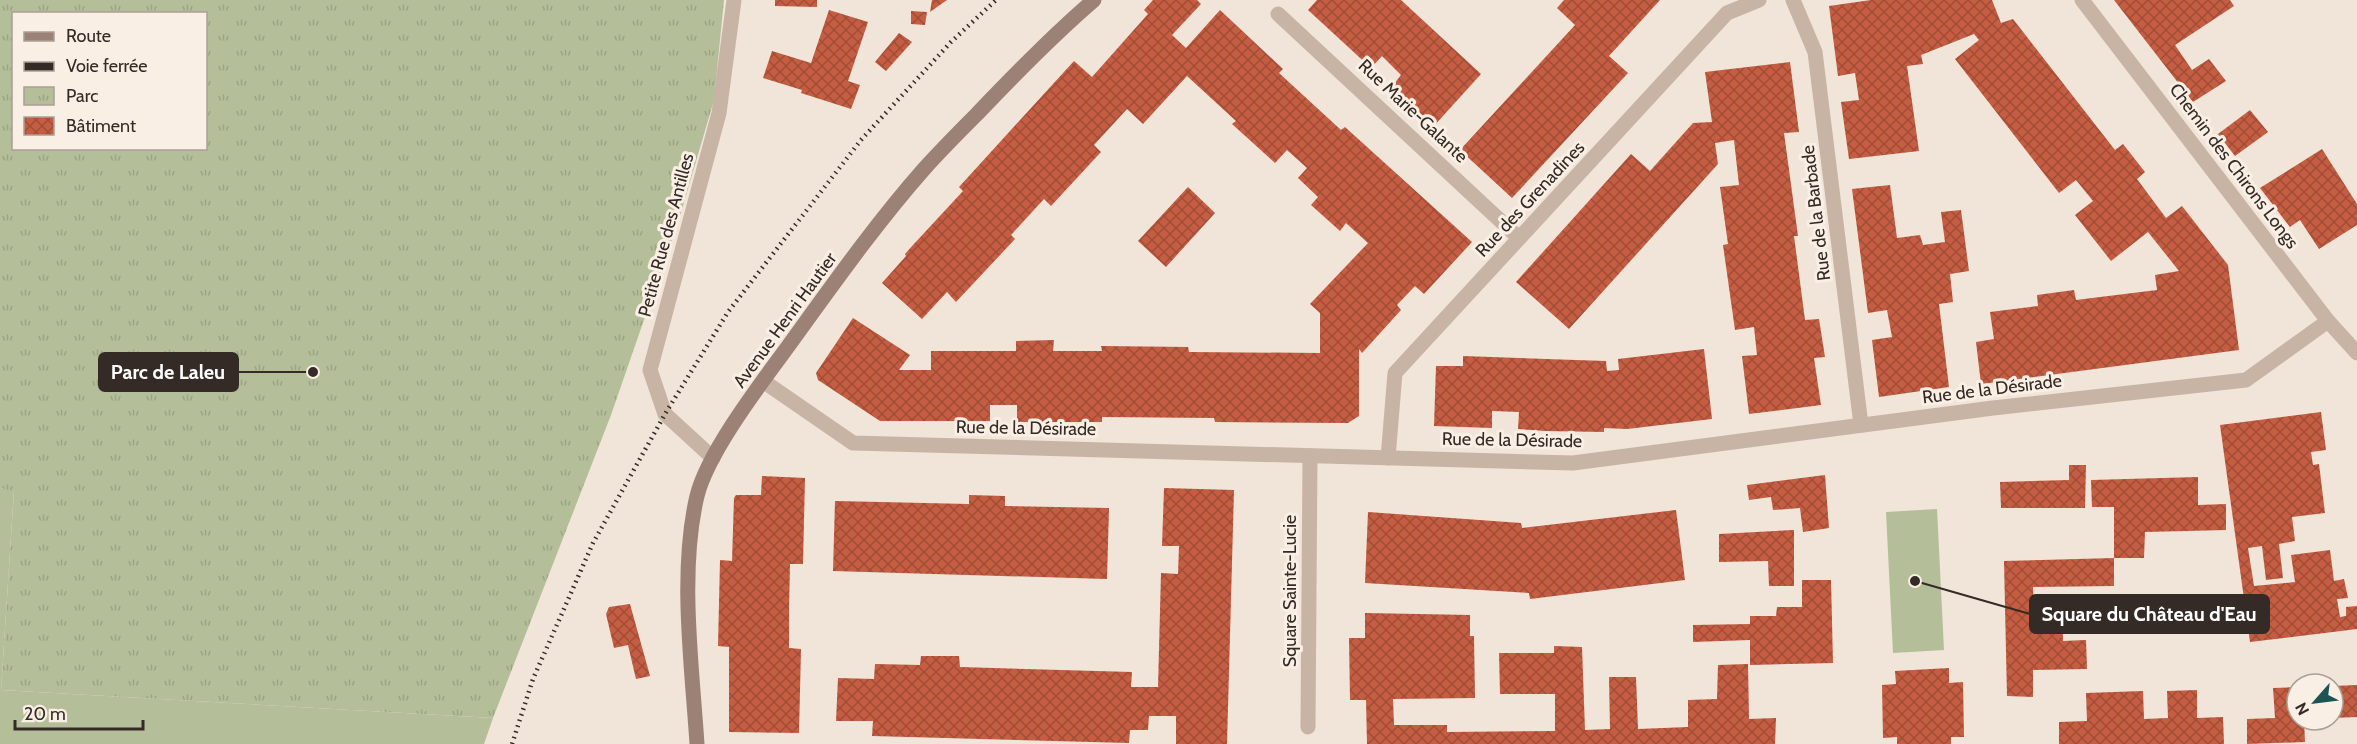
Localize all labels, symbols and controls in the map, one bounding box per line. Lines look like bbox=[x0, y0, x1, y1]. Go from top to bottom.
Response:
legend bbox=[12, 12, 207, 150]
text: Route bbox=[66, 25, 111, 47]
text: Voie ferrée bbox=[66, 55, 147, 77]
street label: Rue Marie-Galante bbox=[1354, 55, 1472, 167]
street label: Chemin des Chirons Longs bbox=[2165, 79, 2303, 253]
text: Parc bbox=[66, 85, 98, 107]
text: Bâtiment bbox=[66, 115, 136, 137]
street label: Rue des Grenadines bbox=[1471, 137, 1589, 261]
street label: Rue de la Barbade bbox=[1797, 144, 1835, 282]
street label: Petite Rue des Antilles bbox=[634, 151, 698, 319]
street label: Avenue Henri Hautier bbox=[729, 248, 842, 392]
callout: Parc de Laleu bbox=[99, 353, 238, 391]
text: Parc de Laleu bbox=[111, 360, 225, 384]
street label: Rue de la Désirade bbox=[1921, 370, 2063, 408]
street label: Rue de la Désirade bbox=[956, 416, 1096, 440]
street label: Rue de la Désirade bbox=[1442, 428, 1582, 452]
street label: Square Sainte-Lucie bbox=[1279, 515, 1301, 667]
callout: Square du Château d'Eau bbox=[2030, 595, 2269, 633]
text: Square du Château d'Eau bbox=[2041, 602, 2257, 626]
north arrow bbox=[2285, 672, 2345, 732]
scale bar bbox=[15, 693, 142, 731]
text: N bbox=[2291, 699, 2313, 718]
text: 20 m bbox=[24, 703, 66, 725]

